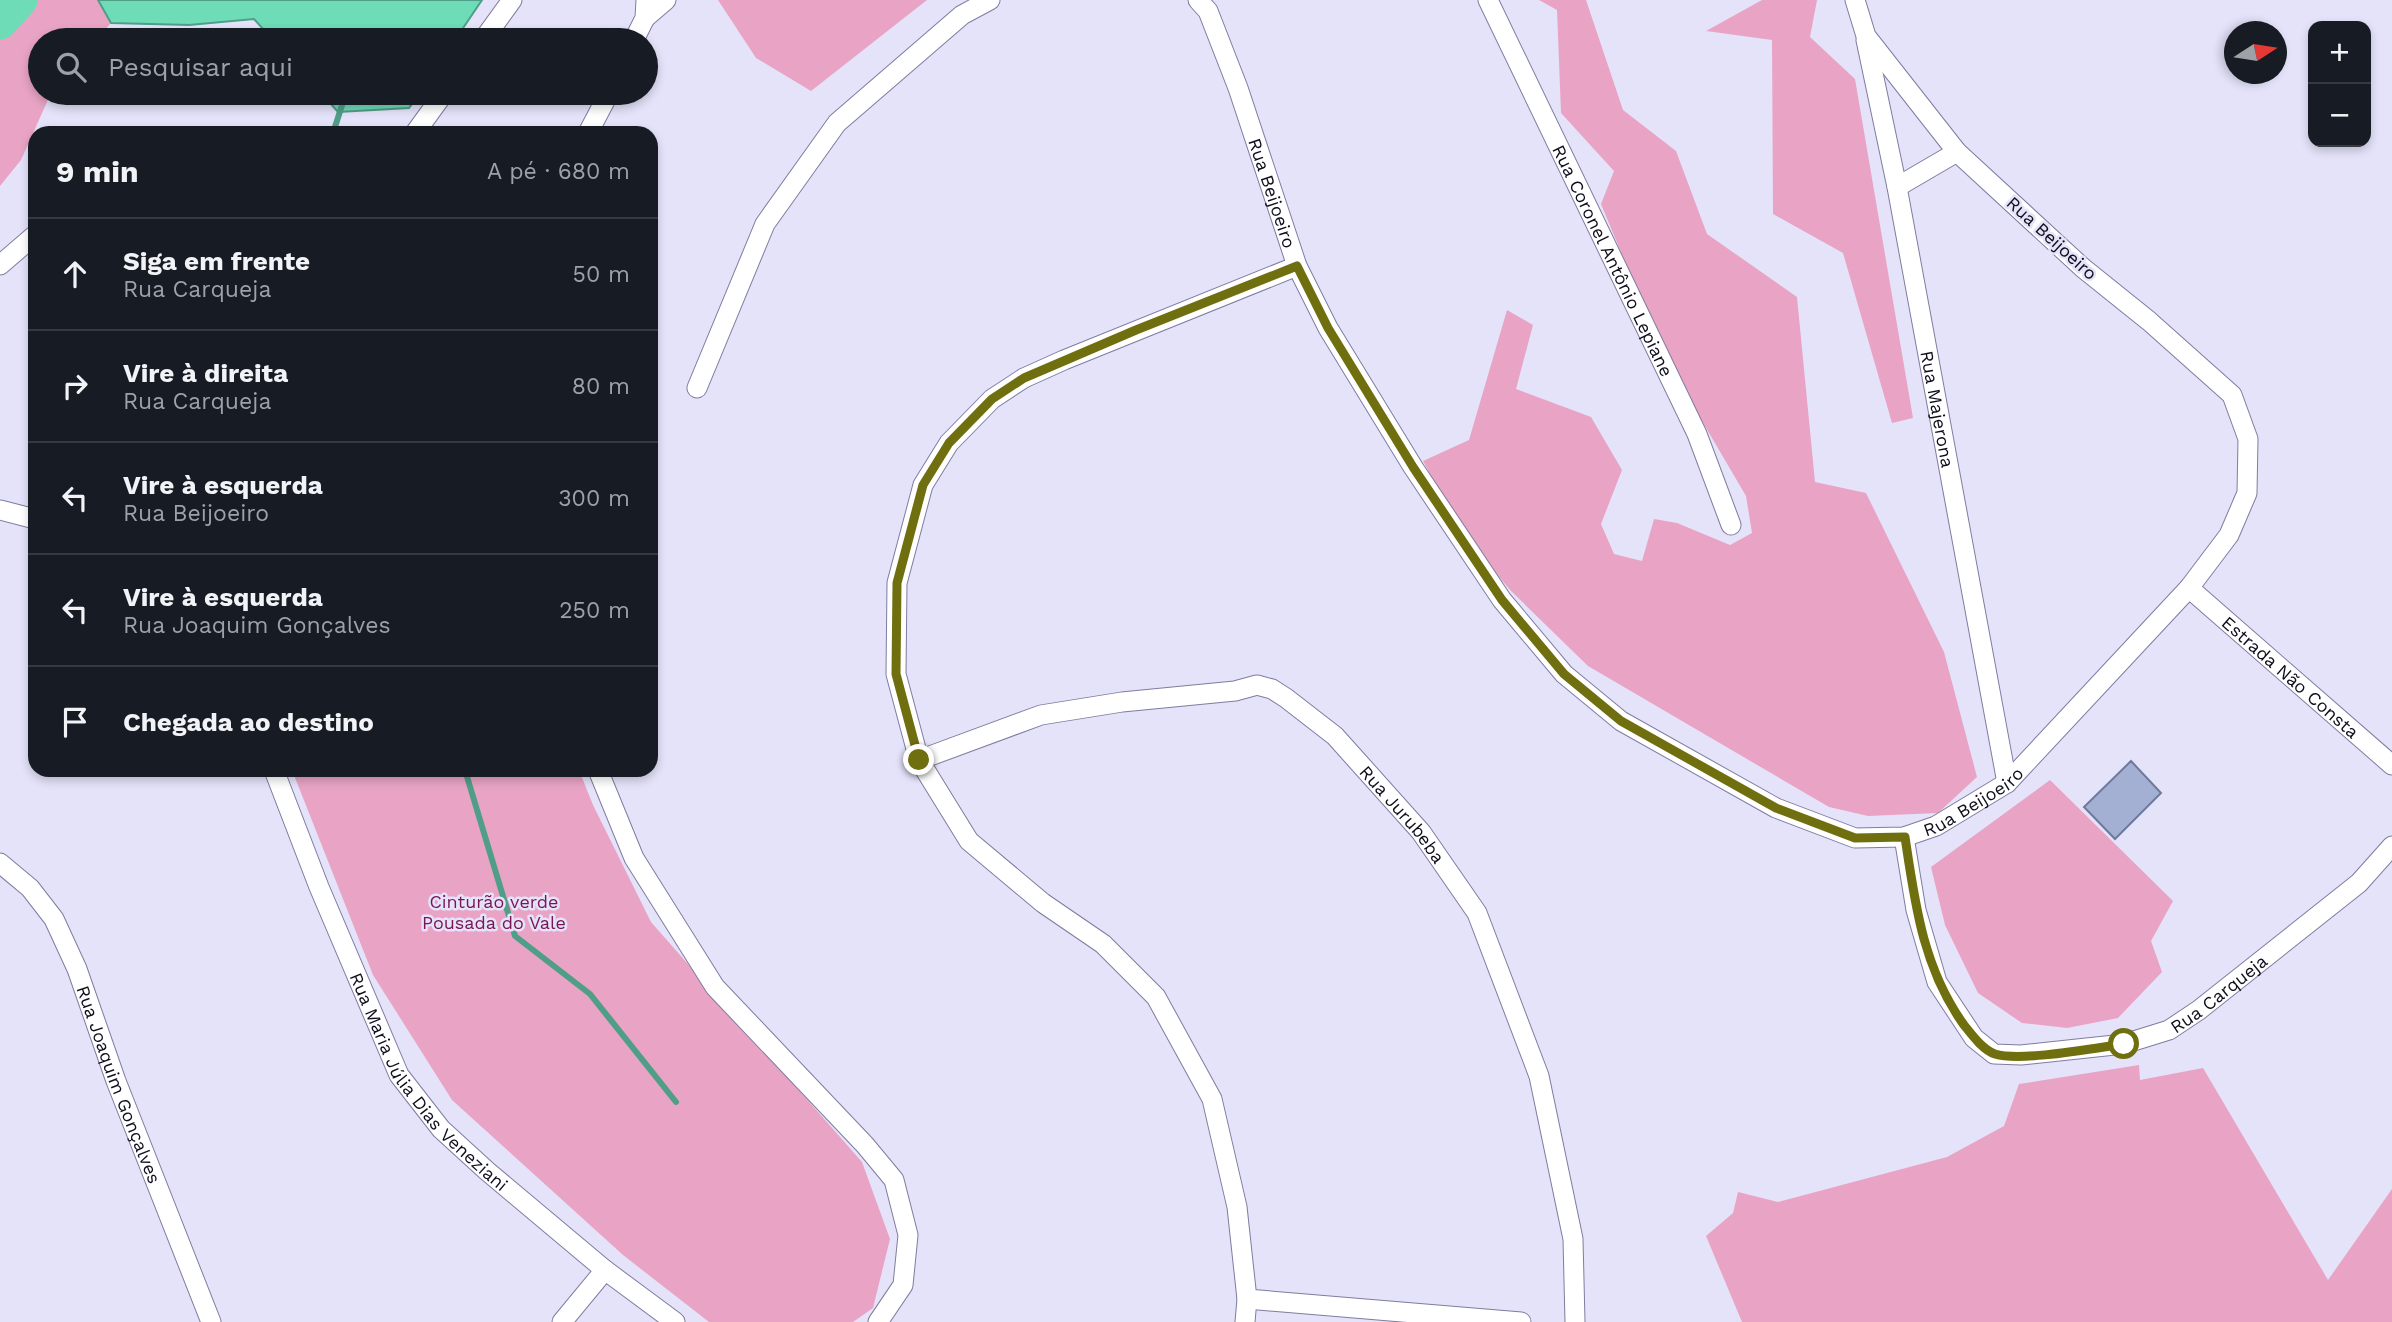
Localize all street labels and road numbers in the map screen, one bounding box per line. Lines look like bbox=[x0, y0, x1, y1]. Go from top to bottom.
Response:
street label: Rua Beijoeiro bbox=[1245, 135, 1301, 251]
street label: Rua Coronel Antônio Lepiane bbox=[1549, 141, 1678, 380]
street label: Rua Beijoeiro bbox=[2002, 192, 2102, 284]
street label: Rua Majerona bbox=[1917, 349, 1959, 469]
street label: Estrada Não Consta bbox=[2218, 611, 2364, 742]
street label: Rua Jurubeba bbox=[1356, 761, 1450, 867]
street label: Rua Beijoeiro bbox=[1920, 762, 2027, 840]
street label: Rua Carqueja bbox=[2166, 950, 2271, 1037]
street label: Rua Maria Júlia Dias Veneziani bbox=[346, 969, 512, 1195]
street label: Rua Joaquim Gonçalves bbox=[73, 982, 166, 1186]

